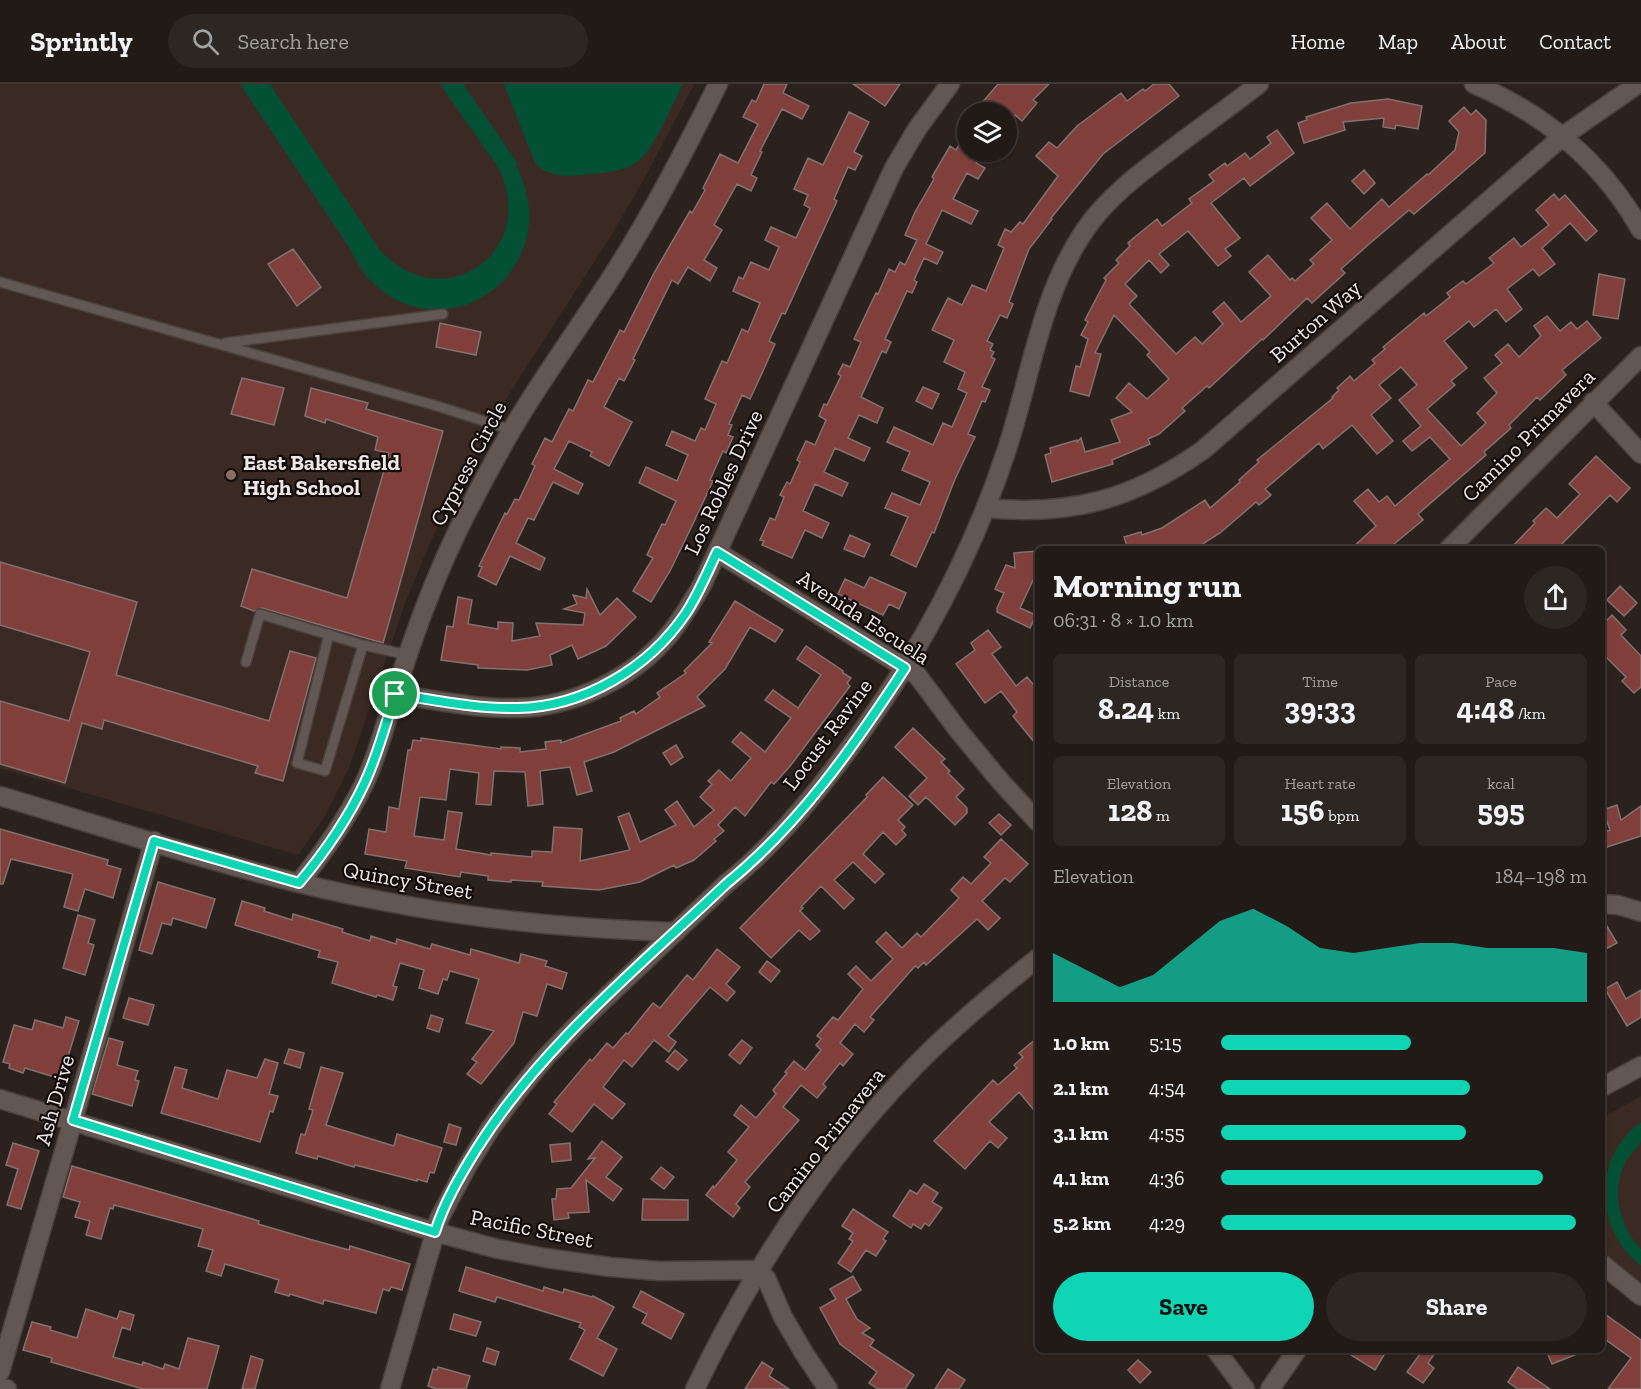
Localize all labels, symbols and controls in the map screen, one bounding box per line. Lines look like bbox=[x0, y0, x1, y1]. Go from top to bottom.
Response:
search box bbox=[168, 14, 588, 68]
text: Sprintly bbox=[30, 25, 132, 58]
icon: search bbox=[189, 25, 222, 58]
text: Search here bbox=[237, 28, 349, 55]
text: Home bbox=[1291, 29, 1345, 54]
text: Map bbox=[1378, 29, 1418, 54]
text: About bbox=[1451, 29, 1506, 54]
text: Contact bbox=[1539, 29, 1611, 54]
map controls bbox=[957, 102, 1017, 162]
button: layers bbox=[957, 102, 1017, 162]
street label: Burton Way bbox=[1264, 274, 1367, 368]
street label: Camino Primavera bbox=[1456, 363, 1601, 508]
street label: Cypress Circle bbox=[424, 396, 513, 530]
street label: Los Robles Drive bbox=[678, 405, 769, 559]
place label: East Bakersfield High School bbox=[243, 449, 400, 501]
marker: East Bakersfield High School bbox=[224, 468, 238, 482]
street label: Avenida Escuela bbox=[792, 564, 935, 671]
text: Morning run bbox=[1053, 566, 1241, 605]
button: share bbox=[1524, 566, 1587, 629]
text: 06:31 · 8 × 1.0 km bbox=[1053, 608, 1194, 632]
pin bbox=[369, 668, 420, 719]
text: Distance bbox=[1109, 672, 1169, 691]
text: Time bbox=[1302, 672, 1338, 691]
text: Pace bbox=[1485, 672, 1517, 691]
street label: Locust Ravine bbox=[777, 673, 878, 795]
icon: arrive bbox=[378, 677, 411, 710]
text: 8.24 bbox=[1098, 691, 1154, 727]
text: 39:33 bbox=[1284, 691, 1356, 727]
text: 4:48 bbox=[1457, 691, 1514, 727]
text: km bbox=[1154, 704, 1180, 723]
text: /km bbox=[1514, 704, 1546, 723]
text: Elevation bbox=[1107, 774, 1171, 793]
text: Heart rate bbox=[1284, 774, 1356, 793]
text: kcal bbox=[1487, 774, 1515, 793]
text: 128 bbox=[1108, 793, 1152, 829]
text: 156 bbox=[1281, 793, 1325, 829]
text: 595 bbox=[1477, 793, 1525, 829]
text: m bbox=[1152, 806, 1170, 825]
text: bpm bbox=[1325, 806, 1359, 825]
street label: Quincy Street bbox=[341, 856, 476, 905]
text: Elevation bbox=[1053, 864, 1134, 888]
text: 184–198 m bbox=[1495, 864, 1587, 888]
text: 1.0 km bbox=[1053, 1031, 1109, 1055]
text: 5:15 bbox=[1149, 1031, 1182, 1055]
street label: Ash Drive bbox=[29, 1052, 80, 1148]
street label: Camino Primavera bbox=[760, 1062, 891, 1218]
text: 2.1 km bbox=[1053, 1076, 1109, 1100]
text: 4:54 bbox=[1149, 1076, 1185, 1100]
text: 3.1 km bbox=[1053, 1121, 1109, 1145]
text: 4:55 bbox=[1149, 1121, 1185, 1145]
text: 4.1 km bbox=[1053, 1166, 1109, 1190]
text: 4:36 bbox=[1149, 1166, 1185, 1190]
street label: Pacific Street bbox=[468, 1203, 597, 1254]
text: 5.2 km bbox=[1053, 1211, 1111, 1235]
text: 4:29 bbox=[1149, 1211, 1185, 1235]
button: Save bbox=[1053, 1272, 1314, 1341]
button: Share bbox=[1326, 1272, 1587, 1341]

